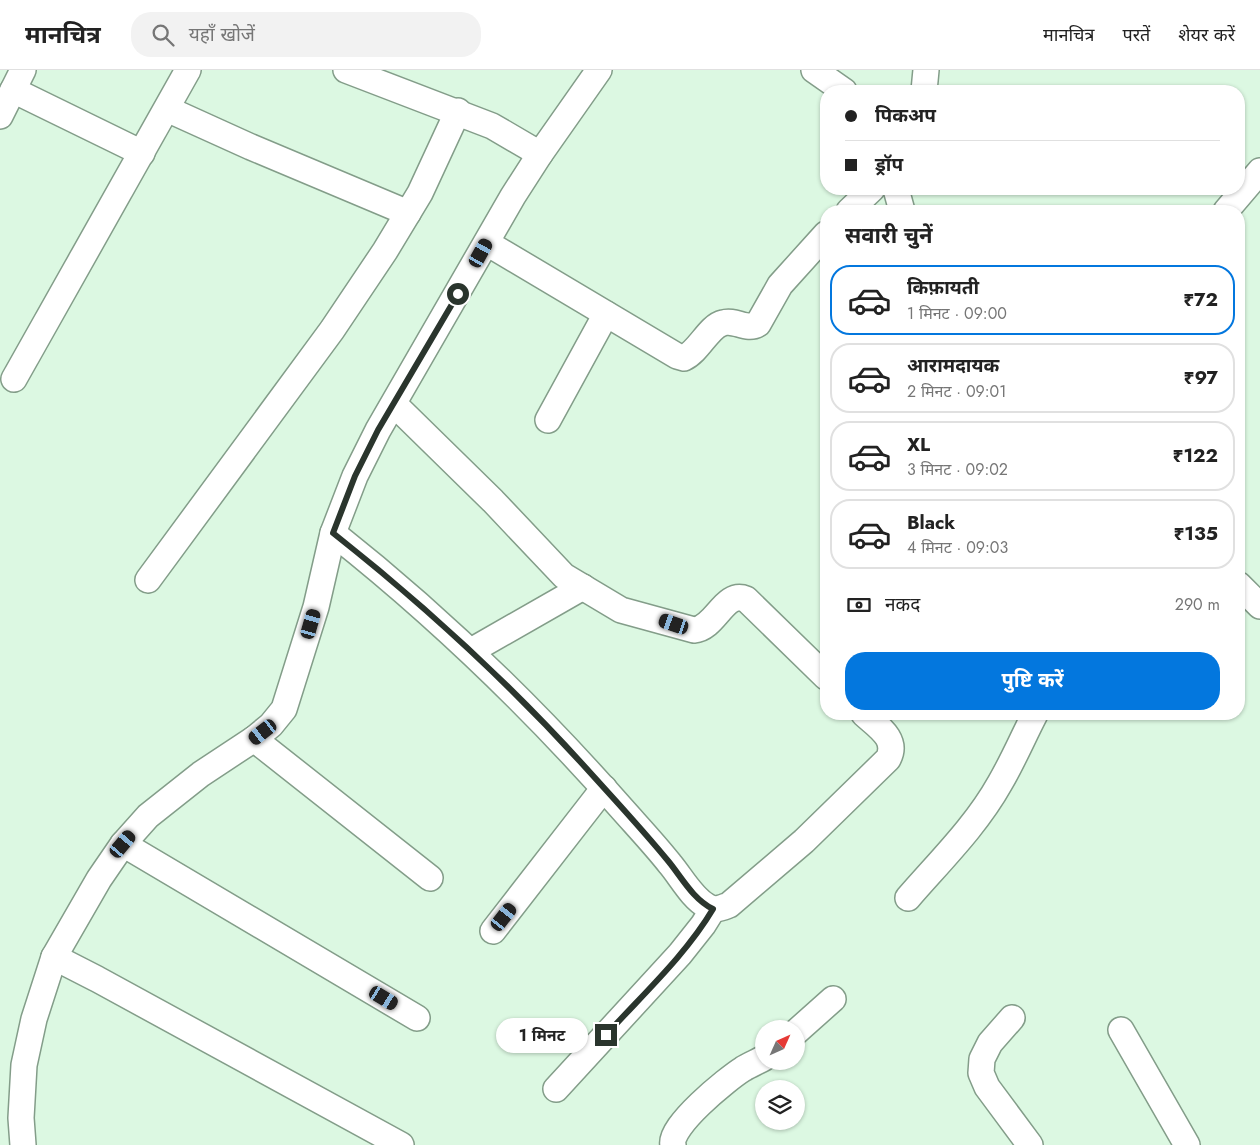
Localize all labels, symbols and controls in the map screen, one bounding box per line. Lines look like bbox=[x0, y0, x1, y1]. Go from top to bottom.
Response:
search box bbox=[131, 12, 481, 57]
text: मानचित्र bbox=[25, 17, 101, 52]
icon: search bbox=[149, 21, 177, 49]
text: यहाँ खोजें bbox=[189, 21, 255, 48]
text: मानचित्र bbox=[1043, 22, 1095, 48]
text: परतें bbox=[1123, 22, 1150, 48]
text: शेयर करें bbox=[1178, 22, 1235, 48]
text: पिकअप bbox=[875, 102, 936, 129]
text: ड्रॉप bbox=[875, 151, 903, 178]
text: सवारी चुनें bbox=[845, 219, 933, 251]
car bbox=[467, 236, 494, 270]
text: किफ़ायती bbox=[907, 274, 979, 301]
icon: car bbox=[847, 278, 892, 323]
route start bbox=[447, 283, 469, 305]
text: ₹72 bbox=[1183, 286, 1218, 313]
text: 1 मिनट · 09:00 bbox=[907, 302, 1007, 325]
text: आरामदायक bbox=[907, 352, 999, 379]
icon: car bbox=[847, 356, 892, 401]
text: ₹97 bbox=[1184, 364, 1218, 391]
text: 2 मिनट · 09:01 bbox=[907, 380, 1006, 403]
text: XL bbox=[907, 431, 930, 458]
icon: car bbox=[847, 434, 892, 479]
text: ₹122 bbox=[1173, 442, 1218, 469]
text: 3 मिनट · 09:02 bbox=[907, 458, 1008, 481]
text: Black bbox=[907, 509, 955, 536]
icon: car bbox=[847, 512, 892, 557]
text: ₹135 bbox=[1173, 520, 1218, 547]
text: 4 मिनट · 09:03 bbox=[907, 536, 1008, 559]
icon: cash bbox=[845, 591, 873, 619]
text: नकद bbox=[885, 591, 920, 618]
text: 290 m bbox=[1175, 593, 1220, 616]
car bbox=[299, 608, 322, 640]
car bbox=[657, 612, 690, 636]
button: पुष्टि करें bbox=[845, 652, 1220, 710]
car bbox=[246, 717, 279, 747]
car bbox=[107, 828, 138, 860]
car bbox=[488, 901, 519, 933]
car bbox=[367, 984, 400, 1012]
callout: 1 मिनट bbox=[496, 1018, 588, 1052]
north arrow bbox=[755, 1020, 805, 1070]
map controls bbox=[755, 1020, 805, 1130]
text: 1 मिनट bbox=[519, 1024, 565, 1047]
route end bbox=[595, 1024, 617, 1046]
button: layers bbox=[755, 1080, 805, 1130]

